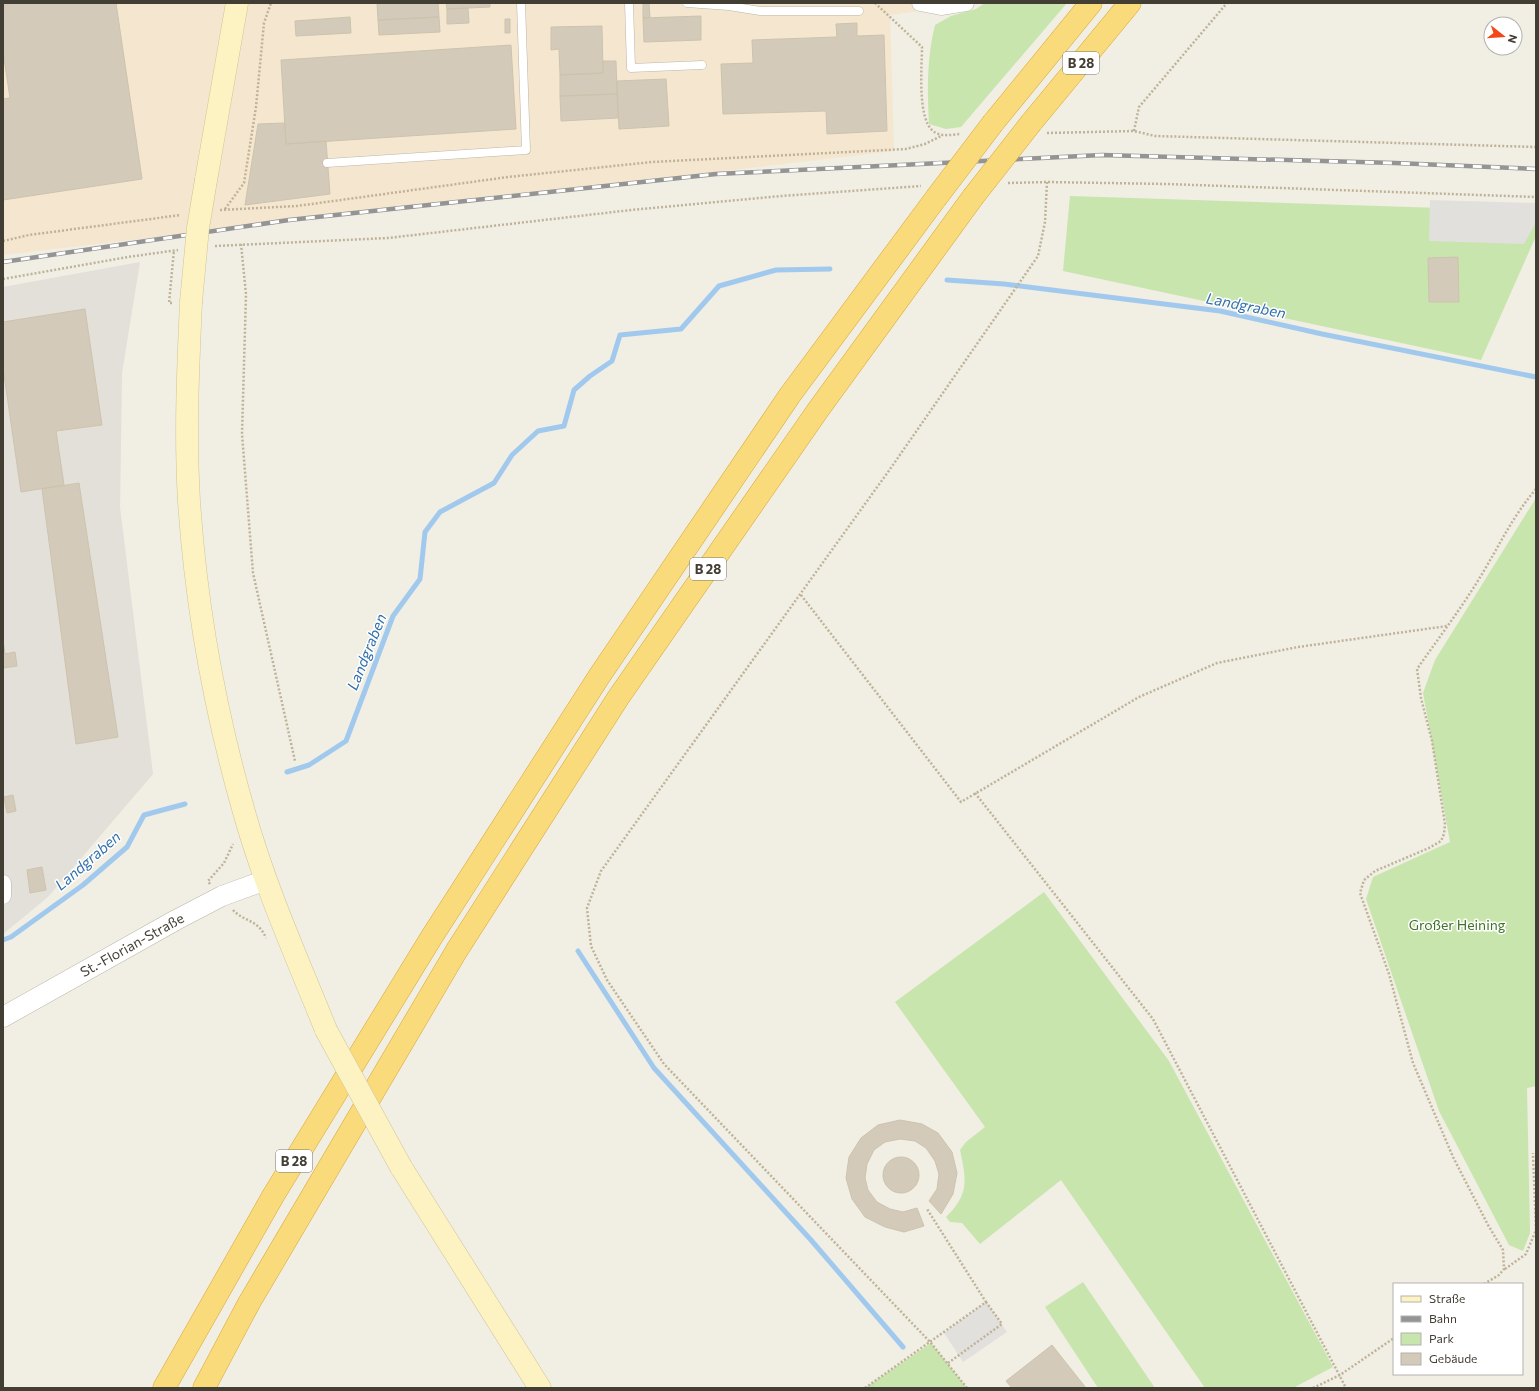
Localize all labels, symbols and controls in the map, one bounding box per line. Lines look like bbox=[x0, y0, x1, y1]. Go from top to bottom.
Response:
north arrow bbox=[1483, 16, 1523, 56]
text: N bbox=[1506, 33, 1520, 45]
road number: B 28 bbox=[1063, 52, 1099, 74]
water label: Landgraben bbox=[1205, 288, 1288, 322]
road number: B 28 bbox=[690, 558, 726, 580]
water label: Landgraben bbox=[343, 611, 390, 692]
water label: Landgraben bbox=[51, 827, 124, 894]
street label: St.-Florian-Straße bbox=[77, 909, 187, 980]
park label: Großer Heining bbox=[1409, 916, 1506, 933]
road number: B 28 bbox=[276, 1150, 312, 1172]
legend bbox=[1393, 1283, 1523, 1375]
text: Straße bbox=[1429, 1291, 1465, 1305]
text: Bahn bbox=[1429, 1311, 1457, 1325]
text: Park bbox=[1429, 1331, 1455, 1345]
text: Gebäude bbox=[1429, 1351, 1477, 1365]

